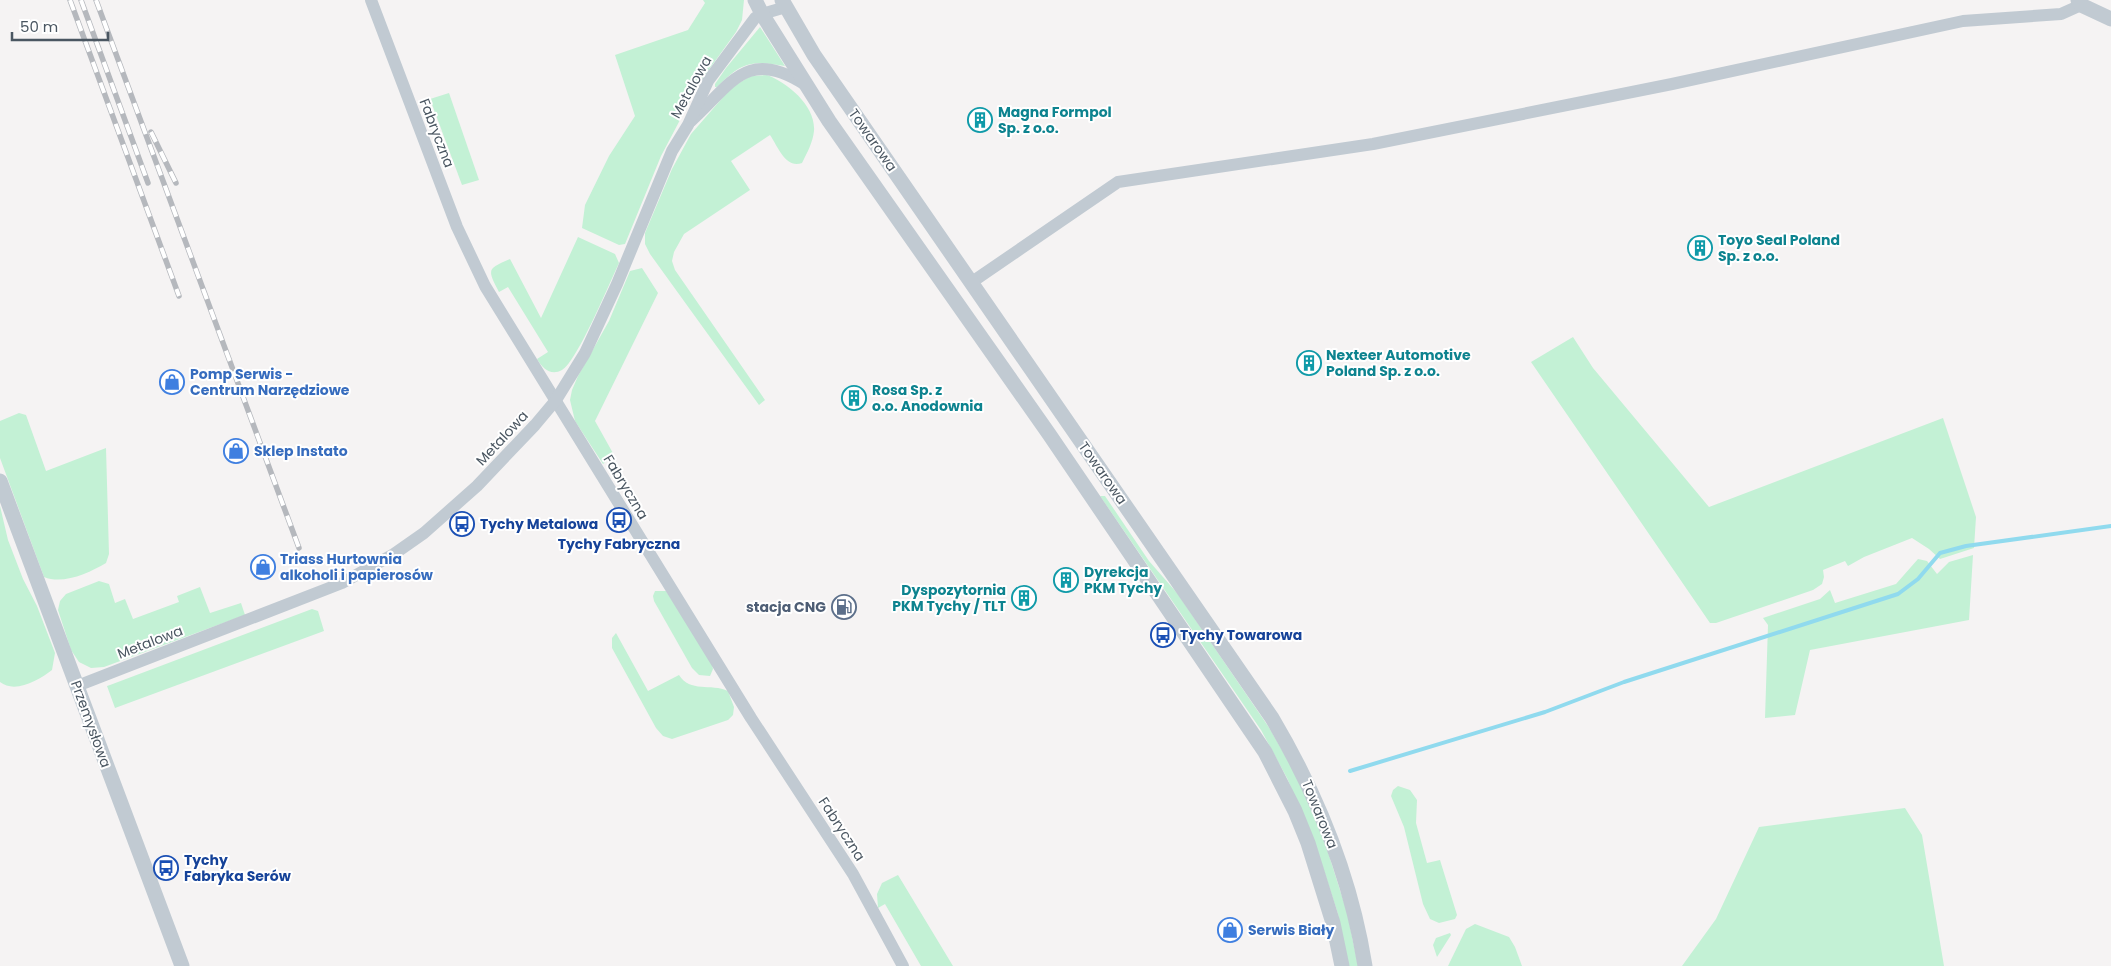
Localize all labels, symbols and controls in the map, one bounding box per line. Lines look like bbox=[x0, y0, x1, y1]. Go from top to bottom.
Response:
scale bar bbox=[12, 10, 109, 42]
text: 50 m bbox=[20, 16, 58, 37]
street label: Metalowa bbox=[666, 52, 716, 122]
street label: Fabryczna bbox=[415, 96, 459, 170]
place label: Magna Formpol Sp. z o.o. bbox=[998, 102, 1112, 138]
street label: Towarowa bbox=[844, 105, 902, 175]
building icon: Magna Formpol Sp. z o.o. bbox=[967, 107, 993, 133]
place label: Toyo Seal Poland Sp. z o.o. bbox=[1718, 230, 1840, 266]
building icon: Toyo Seal Poland Sp. z o.o. bbox=[1687, 235, 1713, 261]
place label: Nexteer Automotive Poland Sp. z o.o. bbox=[1326, 345, 1471, 381]
building icon: Nexteer Automotive Poland Sp. z o.o. bbox=[1296, 350, 1322, 376]
place label: Pomp Serwis - Centrum Narzędziowe bbox=[190, 364, 350, 400]
shop icon: Pomp Serwis - Centrum Narzędziowe bbox=[159, 369, 185, 395]
place label: Rosa Sp. z o.o. Anodownia bbox=[872, 380, 983, 416]
building icon: Rosa Sp. z o.o. Anodownia bbox=[841, 385, 867, 411]
street label: Metalowa bbox=[471, 406, 533, 470]
shop icon: Sklep Instato bbox=[223, 438, 249, 464]
street label: Towarowa bbox=[1074, 438, 1132, 508]
place label: Sklep Instato bbox=[254, 441, 348, 461]
street label: Fabryczna bbox=[599, 451, 653, 523]
bus stop icon: Tychy Fabryczna bbox=[606, 507, 632, 533]
bus stop icon: Tychy Metalowa bbox=[449, 511, 475, 537]
place label: Tychy Metalowa bbox=[480, 514, 598, 534]
place label: Tychy Fabryczna bbox=[558, 534, 680, 554]
place label: Triass Hurtownia alkoholi i papierosów bbox=[280, 549, 434, 585]
shop icon: Triass Hurtownia alkoholi i papierosów bbox=[250, 554, 276, 580]
place label: Dyrekcja PKM Tychy bbox=[1084, 562, 1162, 598]
building icon: Dyrekcja PKM Tychy bbox=[1053, 567, 1079, 593]
place label: Dyspozytornia PKM Tychy / TLT bbox=[892, 580, 1006, 616]
building icon: Dyspozytornia PKM Tychy / TLT bbox=[1011, 585, 1037, 611]
fuel station icon: stacja CNG bbox=[831, 594, 857, 620]
place label: stacja CNG bbox=[746, 597, 826, 617]
street label: Metalowa bbox=[114, 620, 186, 664]
bus stop icon: Tychy Towarowa bbox=[1150, 622, 1176, 648]
place label: Tychy Towarowa bbox=[1180, 625, 1302, 645]
street label: Przemysłowa bbox=[66, 678, 116, 770]
street label: Towarowa bbox=[1297, 777, 1343, 851]
street label: Fabryczna bbox=[814, 793, 870, 865]
place label: Tychy Fabryka Serów bbox=[184, 850, 292, 886]
bus stop icon: Tychy Fabryka Serów bbox=[153, 855, 179, 881]
shop icon: Serwis Biały bbox=[1217, 917, 1243, 943]
place label: Serwis Biały bbox=[1248, 920, 1335, 940]

